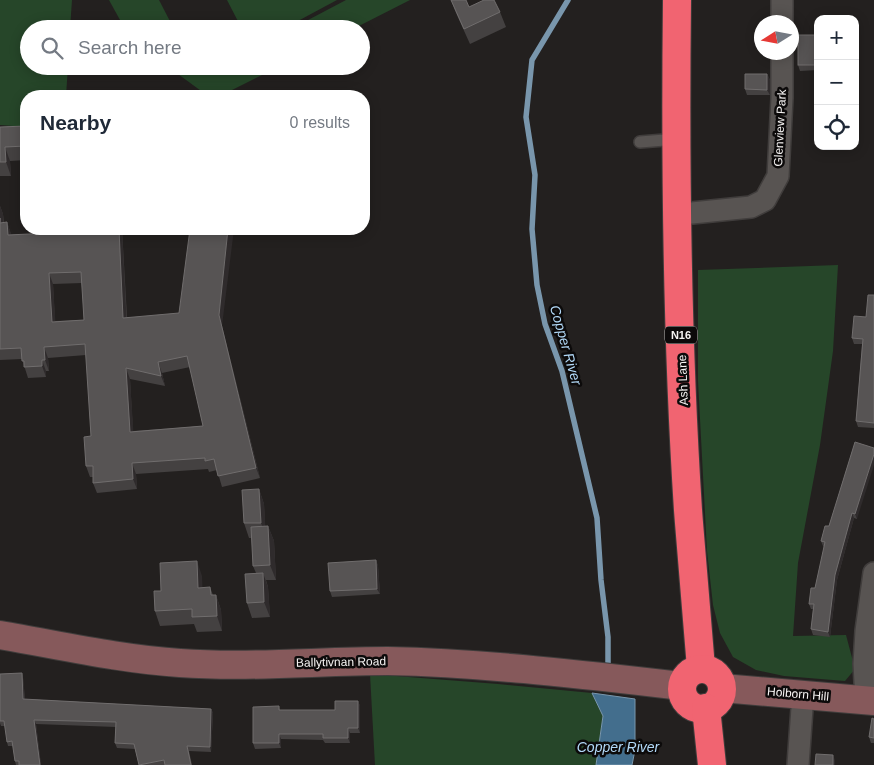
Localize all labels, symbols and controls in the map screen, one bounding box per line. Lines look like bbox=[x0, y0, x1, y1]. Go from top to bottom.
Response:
north arrow bbox=[754, 15, 799, 60]
map controls bbox=[814, 15, 859, 150]
button: + bbox=[814, 15, 859, 60]
search box bbox=[20, 20, 370, 75]
icon: search bbox=[38, 34, 66, 62]
text: Search here bbox=[78, 37, 182, 58]
button: − bbox=[814, 60, 859, 105]
street label: Glenview Park bbox=[771, 88, 789, 167]
button: locate bbox=[814, 105, 859, 150]
text: Nearby bbox=[40, 111, 111, 134]
text: 0 results bbox=[290, 114, 350, 131]
water label: Copper River bbox=[547, 303, 585, 388]
road number: N16 bbox=[665, 326, 697, 344]
street label: Ash Lane bbox=[675, 354, 691, 406]
street label: Ballytivnan Road bbox=[296, 654, 386, 670]
street label: Holborn Hill bbox=[766, 684, 830, 704]
water label: Copper River bbox=[577, 739, 661, 755]

